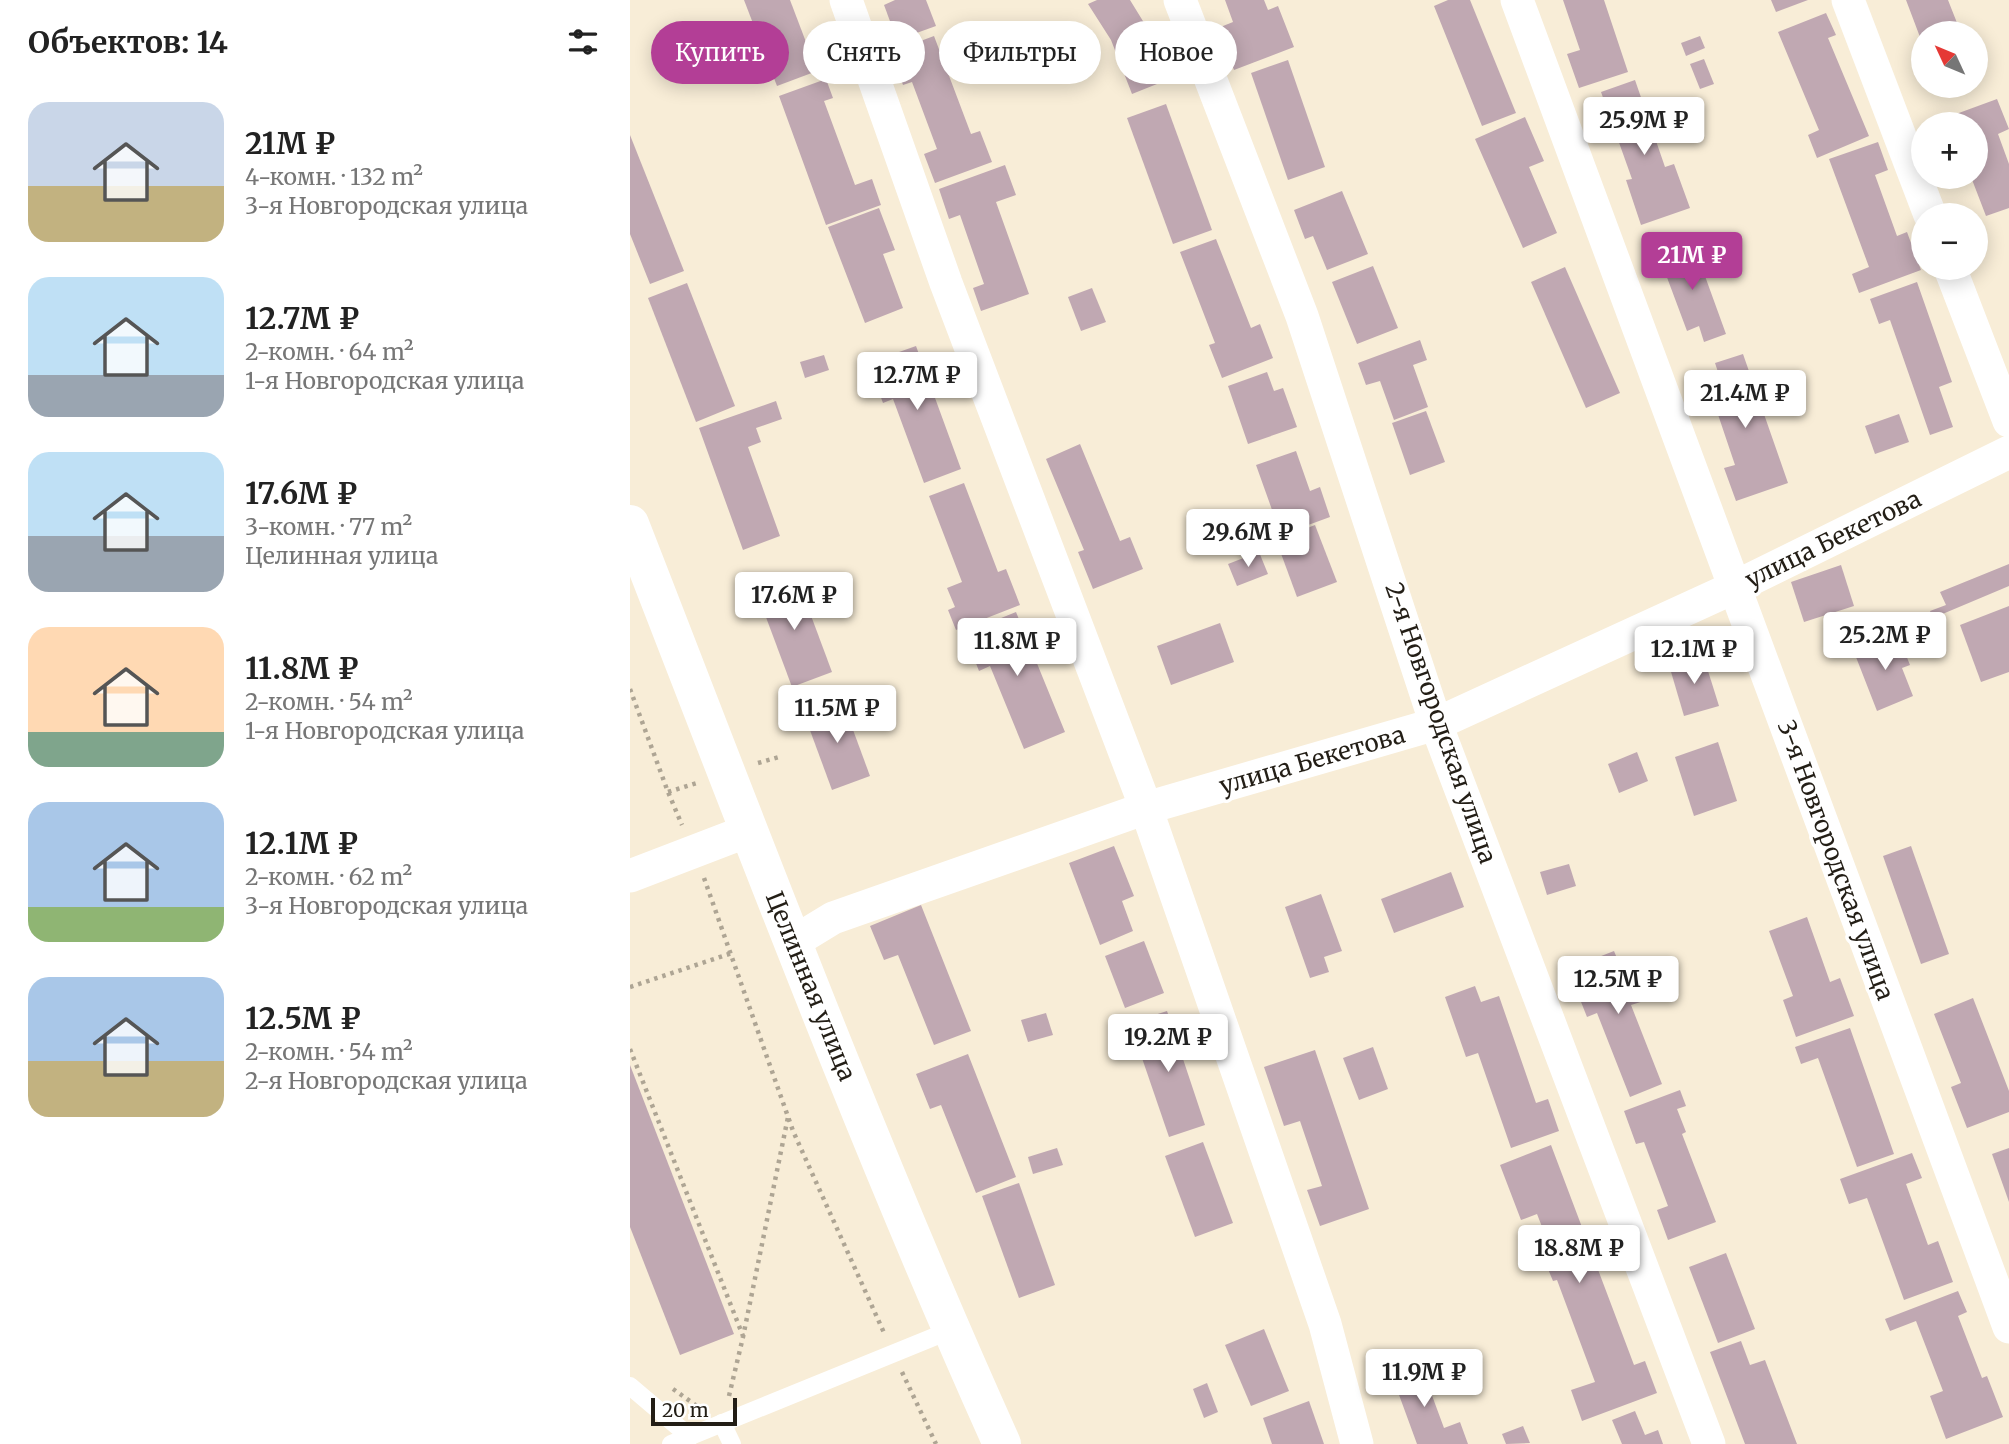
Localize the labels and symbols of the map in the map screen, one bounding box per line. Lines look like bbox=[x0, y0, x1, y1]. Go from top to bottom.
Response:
north arrow bbox=[1911, 21, 1988, 98]
pin: 25.9M ₽ bbox=[1579, 97, 1709, 157]
pin: 21M ₽ bbox=[1643, 232, 1741, 292]
pin: 12.7M ₽ bbox=[852, 352, 982, 412]
pin: 21.4M ₽ bbox=[1680, 370, 1810, 430]
street label: улица Бекетова bbox=[1740, 483, 1926, 595]
pin: 29.6M ₽ bbox=[1183, 510, 1313, 569]
pin: 17.6M ₽ bbox=[729, 572, 859, 632]
street label: 2-я Новгородская улица bbox=[1378, 579, 1504, 868]
pin: 25.2M ₽ bbox=[1820, 612, 1950, 672]
pin: 11.8M ₽ bbox=[952, 618, 1082, 678]
pin: 12.1M ₽ bbox=[1629, 626, 1759, 686]
pin: 11.5M ₽ bbox=[772, 686, 902, 745]
street label: 3-я Новгородская улица bbox=[1771, 716, 1901, 1004]
street label: улица Бекетова bbox=[1216, 719, 1409, 801]
street label: Целинная улица bbox=[759, 887, 863, 1085]
pin: 12.5M ₽ bbox=[1553, 956, 1683, 1016]
pin: 19.2M ₽ bbox=[1103, 1014, 1233, 1074]
pin: 18.8M ₽ bbox=[1514, 1226, 1644, 1285]
pin: 11.9M ₽ bbox=[1359, 1350, 1489, 1409]
scale bar bbox=[651, 1395, 737, 1427]

